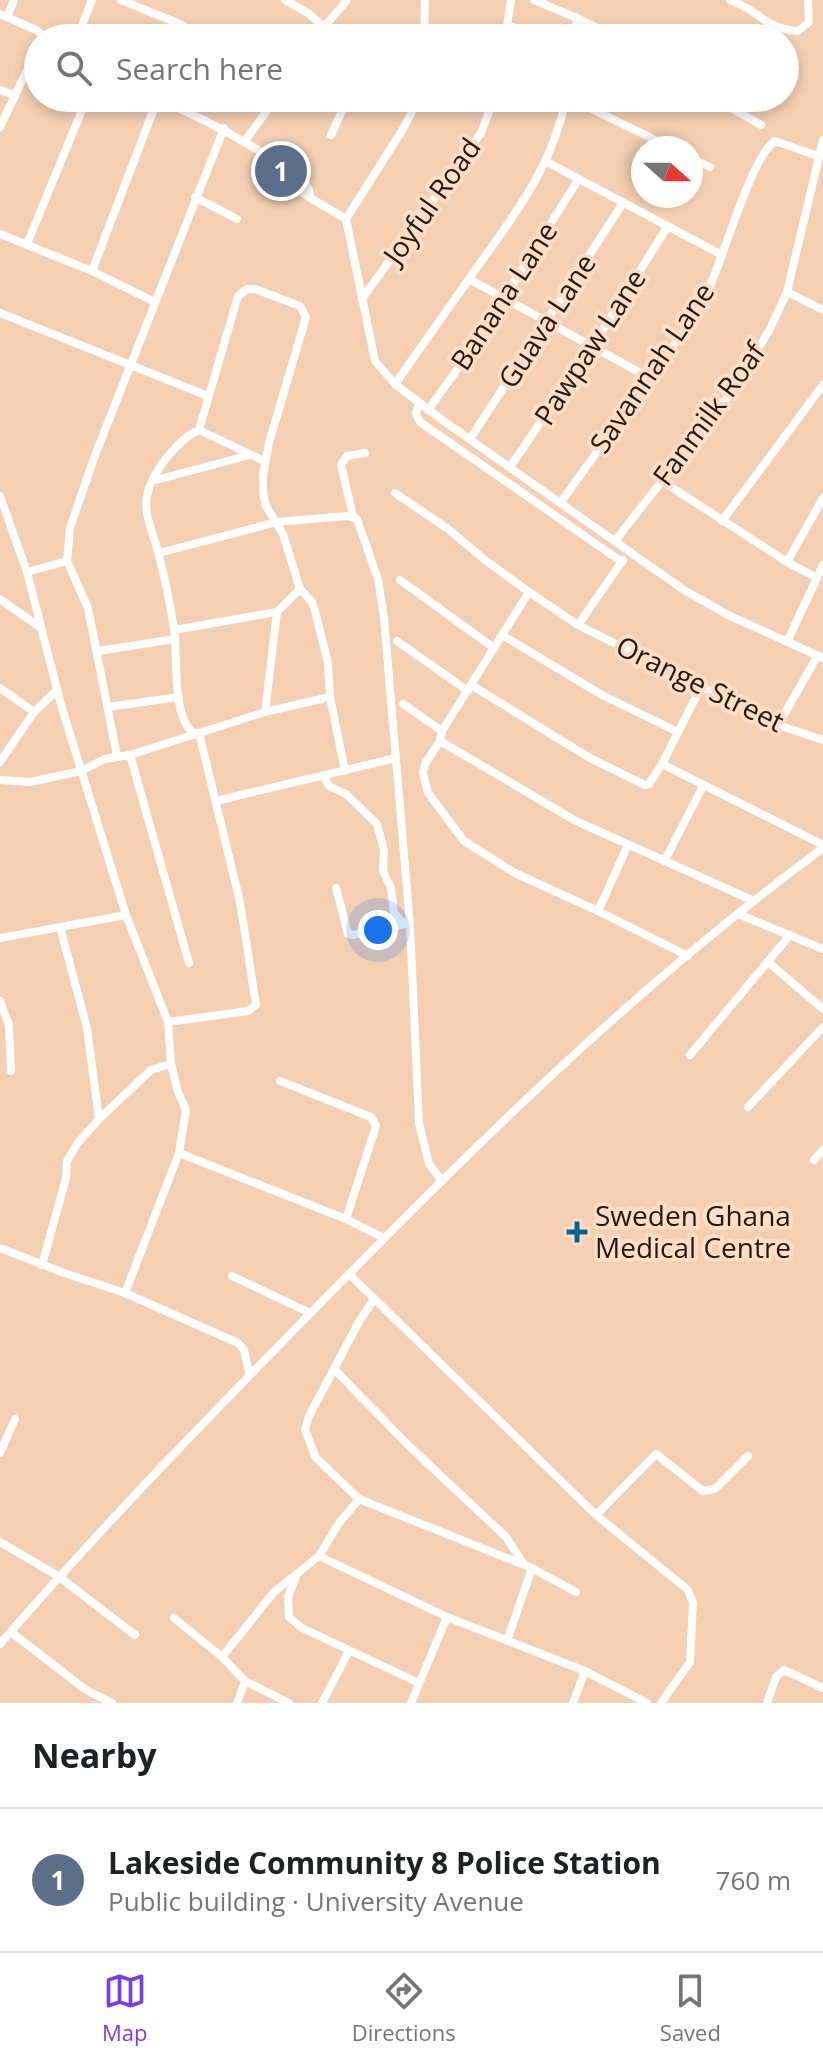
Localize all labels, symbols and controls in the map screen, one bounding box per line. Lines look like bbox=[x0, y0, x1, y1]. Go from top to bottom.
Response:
search box bbox=[24, 24, 799, 112]
icon: search bbox=[52, 46, 96, 90]
text: Search here bbox=[116, 48, 283, 89]
street label: Joyful Road bbox=[372, 130, 489, 274]
north arrow bbox=[631, 136, 703, 208]
pin: 1 bbox=[255, 141, 307, 201]
street label: Banana Lane bbox=[441, 214, 565, 377]
street label: Guava Lane bbox=[489, 246, 604, 395]
street label: Pawpaw Lane bbox=[525, 261, 654, 432]
street label: Savannah Lane bbox=[580, 275, 722, 460]
street label: Fanmilk Roaf bbox=[643, 333, 774, 493]
street label: Orange Street bbox=[610, 626, 791, 740]
your location bbox=[358, 910, 398, 950]
place label: Sweden Ghana Medical Centre bbox=[595, 1196, 791, 1266]
marker: Sweden Ghana Medical Centre bbox=[566, 1221, 588, 1243]
text: Nearby bbox=[32, 1732, 157, 1778]
text: Lakeside Community 8 Police Station bbox=[108, 1842, 661, 1883]
text: 1 bbox=[51, 1862, 65, 1898]
text: 760 m bbox=[716, 1862, 791, 1898]
text: Public building · University Avenue bbox=[108, 1883, 524, 1919]
tab: Map bbox=[102, 1969, 148, 2047]
tab: Directions bbox=[352, 1969, 456, 2047]
tab: Saved bbox=[660, 1969, 721, 2047]

